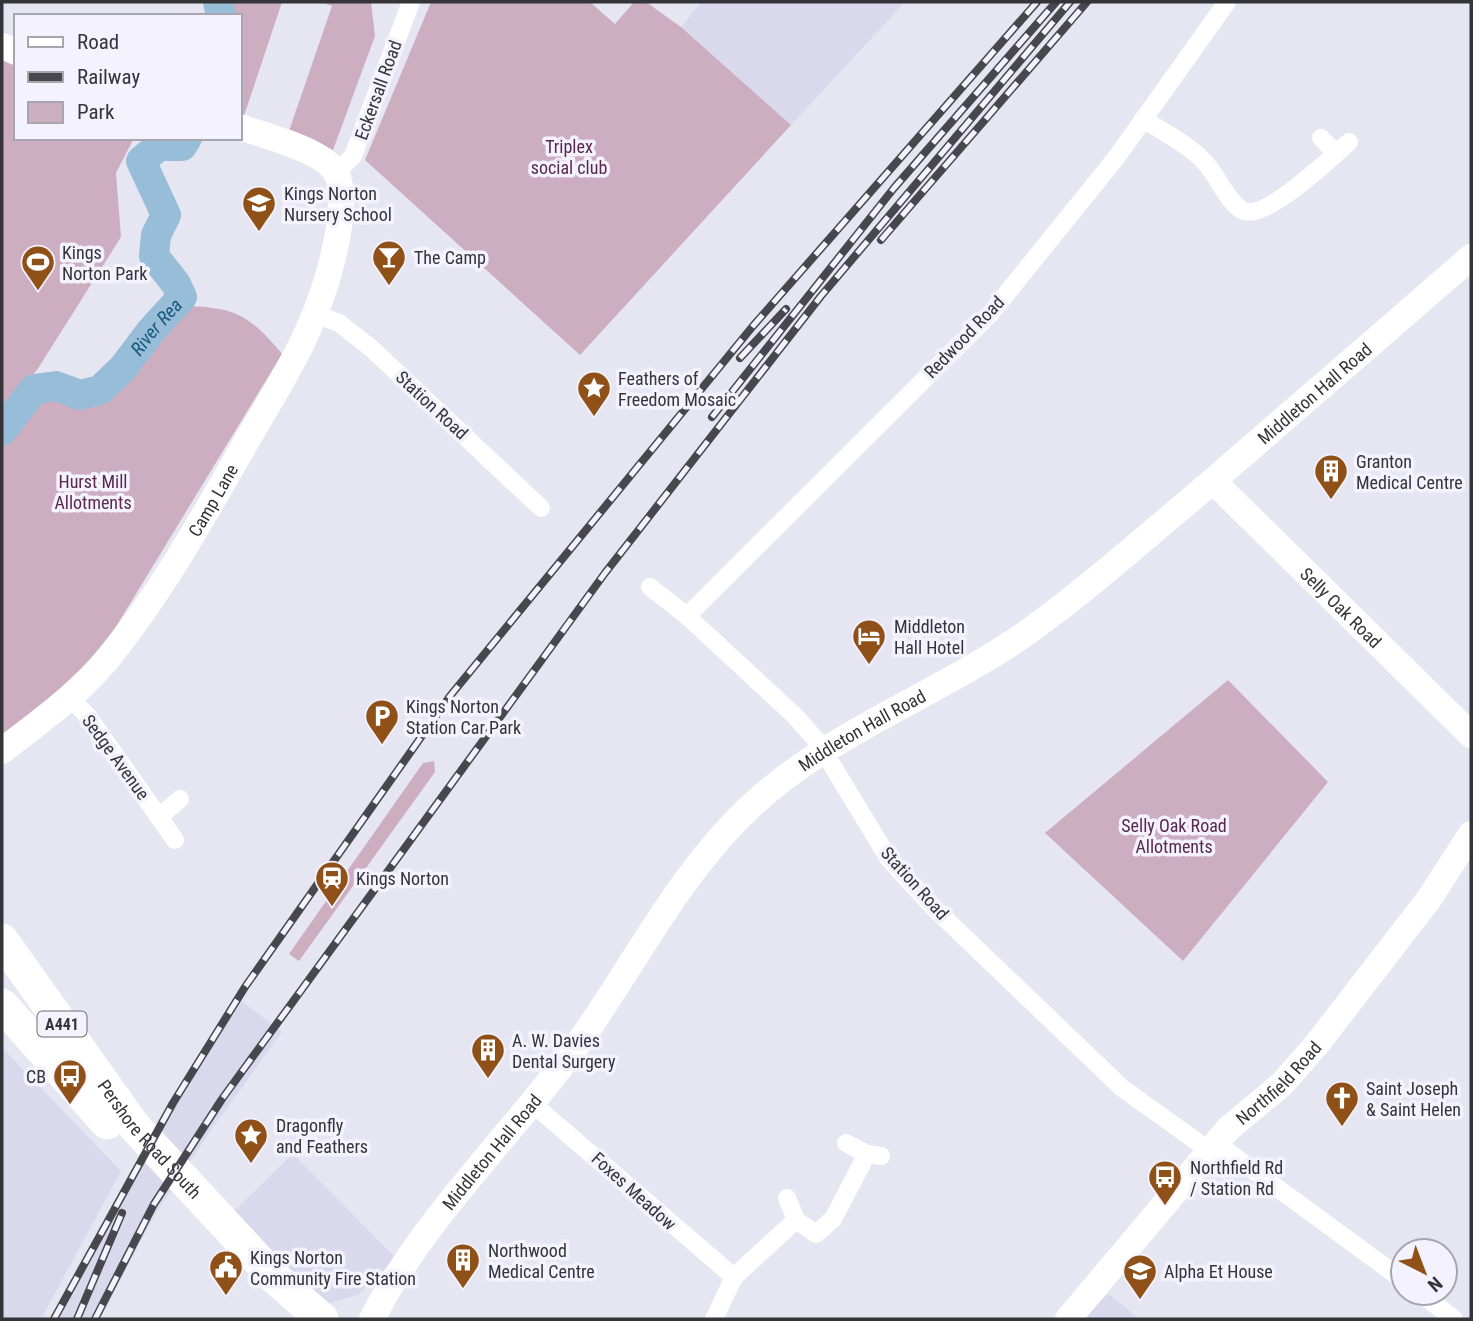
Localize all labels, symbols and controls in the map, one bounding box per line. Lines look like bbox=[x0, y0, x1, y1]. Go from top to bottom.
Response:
legend bbox=[14, 14, 242, 140]
text: Road bbox=[77, 30, 119, 54]
street label: Eckersall Road bbox=[350, 37, 406, 143]
text: Railway bbox=[77, 65, 140, 89]
text: Park bbox=[77, 100, 115, 124]
park label: Triplex social club bbox=[531, 136, 607, 178]
place label: Kings Norton Nursery School bbox=[284, 183, 392, 225]
school or university icon: Kings Norton Nursery School bbox=[240, 184, 278, 233]
bar icon: The Camp bbox=[370, 238, 408, 287]
place label: Kings Norton Park bbox=[62, 242, 147, 284]
sports icon: Kings Norton Park bbox=[19, 243, 57, 292]
place label: The Camp bbox=[414, 247, 486, 268]
street label: Redwood Road bbox=[920, 292, 1008, 382]
water label: River Rea bbox=[125, 293, 187, 360]
street label: Middleton Hall Road bbox=[1253, 338, 1376, 448]
street label: Station Road bbox=[392, 366, 472, 444]
place label: Feathers of Freedom Mosaic bbox=[618, 368, 736, 410]
place icon: Feathers of Freedom Mosaic bbox=[575, 369, 613, 418]
place label: Granton Medical Centre bbox=[1356, 451, 1463, 493]
building icon: Granton Medical Centre bbox=[1312, 452, 1350, 501]
street label: Camp Lane bbox=[184, 460, 242, 540]
park label: Hurst Mill Allotments bbox=[54, 471, 132, 513]
street label: Selly Oak Road bbox=[1296, 563, 1386, 652]
place label: Middleton Hall Hotel bbox=[894, 616, 965, 658]
hotel icon: Middleton Hall Hotel bbox=[850, 617, 888, 666]
street label: Middleton Hall Road bbox=[794, 685, 929, 775]
place label: Kings Norton Station Car Park bbox=[406, 696, 521, 738]
parking icon: Kings Norton Station Car Park bbox=[363, 697, 401, 746]
street label: Sedge Avenue bbox=[78, 710, 154, 804]
park label: Selly Oak Road Allotments bbox=[1121, 815, 1227, 857]
street label: Station Road bbox=[877, 842, 953, 924]
station icon: Kings Norton bbox=[313, 859, 351, 908]
place label: Kings Norton bbox=[356, 868, 449, 889]
road number: A441 bbox=[38, 1012, 86, 1036]
place label: A. W. Davies Dental Surgery bbox=[512, 1030, 616, 1072]
building icon: A. W. Davies Dental Surgery bbox=[469, 1031, 507, 1080]
street label: Northfield Road bbox=[1231, 1037, 1325, 1129]
bus stop icon: CB bbox=[51, 1057, 89, 1106]
place label: CB bbox=[26, 1066, 46, 1087]
street label: Pershore Road South bbox=[94, 1075, 206, 1202]
place label: Saint Joseph & Saint Helen bbox=[1366, 1078, 1461, 1120]
church icon: Saint Joseph & Saint Helen bbox=[1323, 1079, 1361, 1128]
street label: Middleton Hall Road bbox=[438, 1090, 545, 1214]
place label: Dragonfly and Feathers bbox=[276, 1115, 368, 1157]
place icon: Dragonfly and Feathers bbox=[232, 1116, 270, 1165]
street label: Foxes Meadow bbox=[588, 1148, 681, 1235]
place label: Northfield Rd / Station Rd bbox=[1190, 1157, 1283, 1199]
bus stop icon: Northfield Rd / Station Rd bbox=[1146, 1158, 1184, 1207]
north arrow bbox=[1389, 1237, 1459, 1307]
place label: Northwood Medical Centre bbox=[488, 1240, 595, 1282]
building icon: Northwood Medical Centre bbox=[444, 1241, 482, 1290]
place label: Kings Norton Community Fire Station bbox=[250, 1247, 416, 1289]
public building icon: Kings Norton Community Fire Station bbox=[207, 1248, 245, 1297]
school or university icon: Alpha Et House bbox=[1121, 1252, 1159, 1301]
place label: Alpha Et House bbox=[1164, 1261, 1273, 1282]
text: N bbox=[1423, 1272, 1447, 1297]

